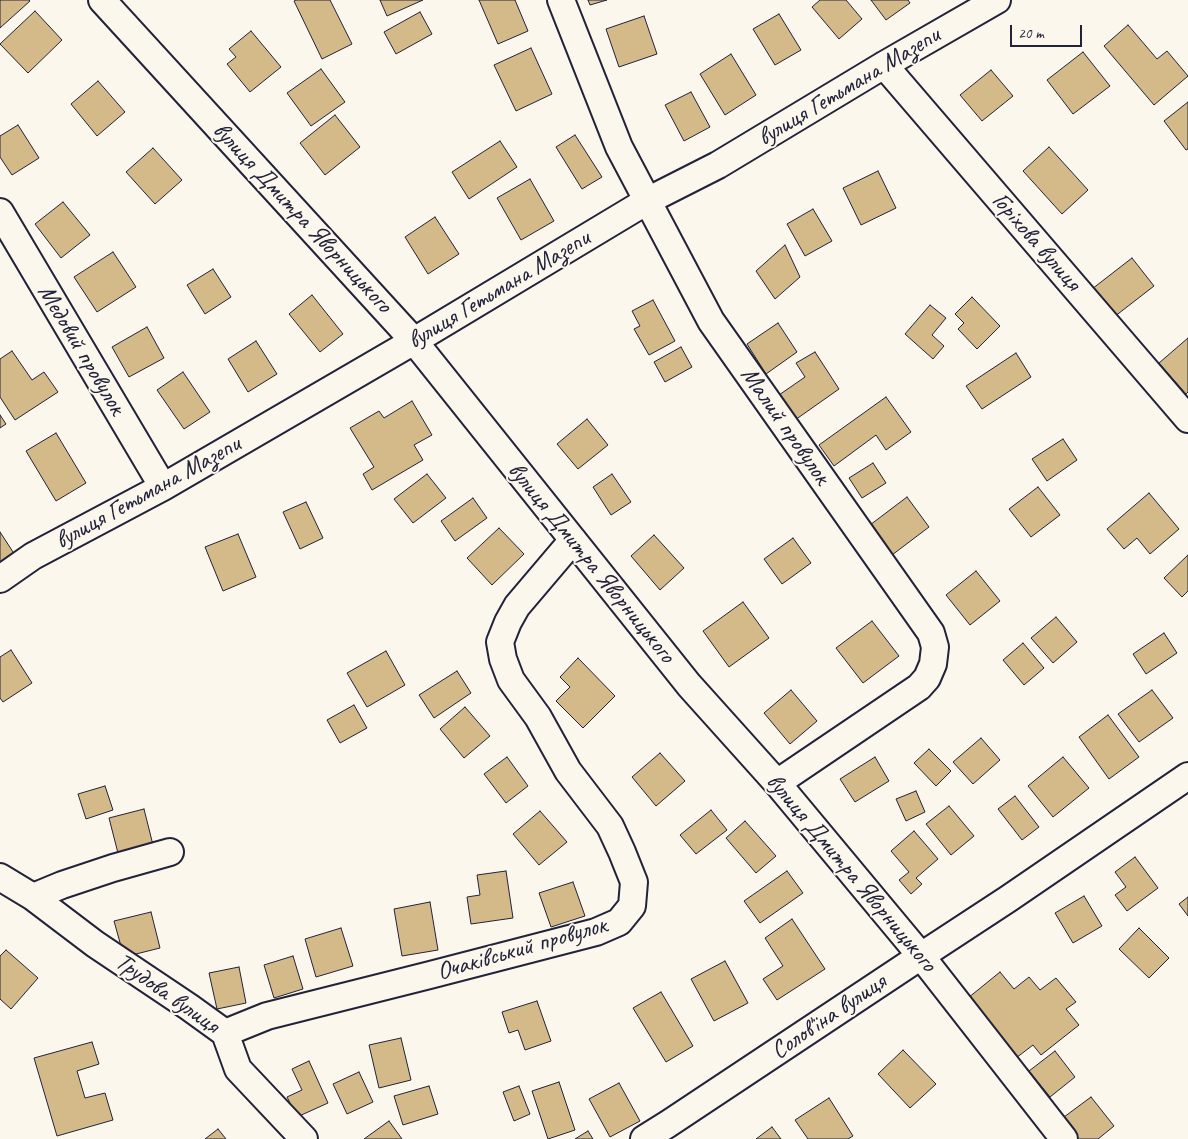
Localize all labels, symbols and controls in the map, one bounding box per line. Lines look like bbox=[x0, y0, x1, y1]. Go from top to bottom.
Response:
scale bar bbox=[1013, 15, 1086, 47]
street label: вулиця Гетьмана Мазепи bbox=[752, 21, 946, 153]
text: 20 m bbox=[1018, 24, 1044, 43]
street label: вулиця Дмитра Яворницького bbox=[206, 116, 398, 320]
street label: Горіхова вулиця bbox=[985, 186, 1087, 298]
street label: вулиця Гетьмана Мазепи bbox=[402, 224, 596, 356]
street label: Медовий провулок bbox=[30, 279, 132, 421]
street label: Малий провулок bbox=[733, 361, 837, 491]
street label: вулиця Гетьмана Мазепи bbox=[50, 430, 246, 556]
street label: вулиця Дмитра Яворницького bbox=[501, 456, 681, 670]
street label: вулиця Дмитра Яворницького bbox=[759, 768, 943, 978]
street label: Очаківський провулок bbox=[434, 910, 610, 988]
street label: Трудова вулиця bbox=[109, 947, 225, 1041]
street label: Солов'їна вулиця bbox=[766, 968, 892, 1066]

